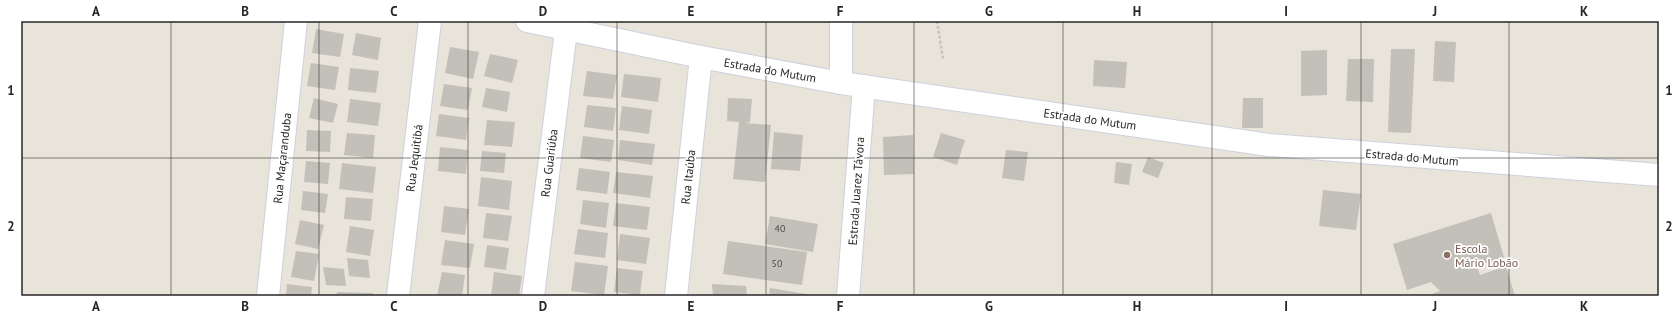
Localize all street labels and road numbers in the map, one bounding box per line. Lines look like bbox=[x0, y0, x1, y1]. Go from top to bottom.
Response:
street label: Estrada do Mutum bbox=[723, 54, 817, 86]
street label: Estrada do Mutum bbox=[1043, 105, 1137, 133]
street label: Rua Maçaranduba bbox=[270, 112, 294, 204]
street label: Rua Jequitibá bbox=[402, 123, 426, 193]
street label: Rua Guariúba bbox=[537, 128, 561, 198]
street label: Estrada Juarez Távora bbox=[845, 136, 867, 246]
street label: Estrada do Mutum bbox=[1365, 145, 1459, 169]
street label: Rua Itaúba bbox=[678, 149, 698, 205]

